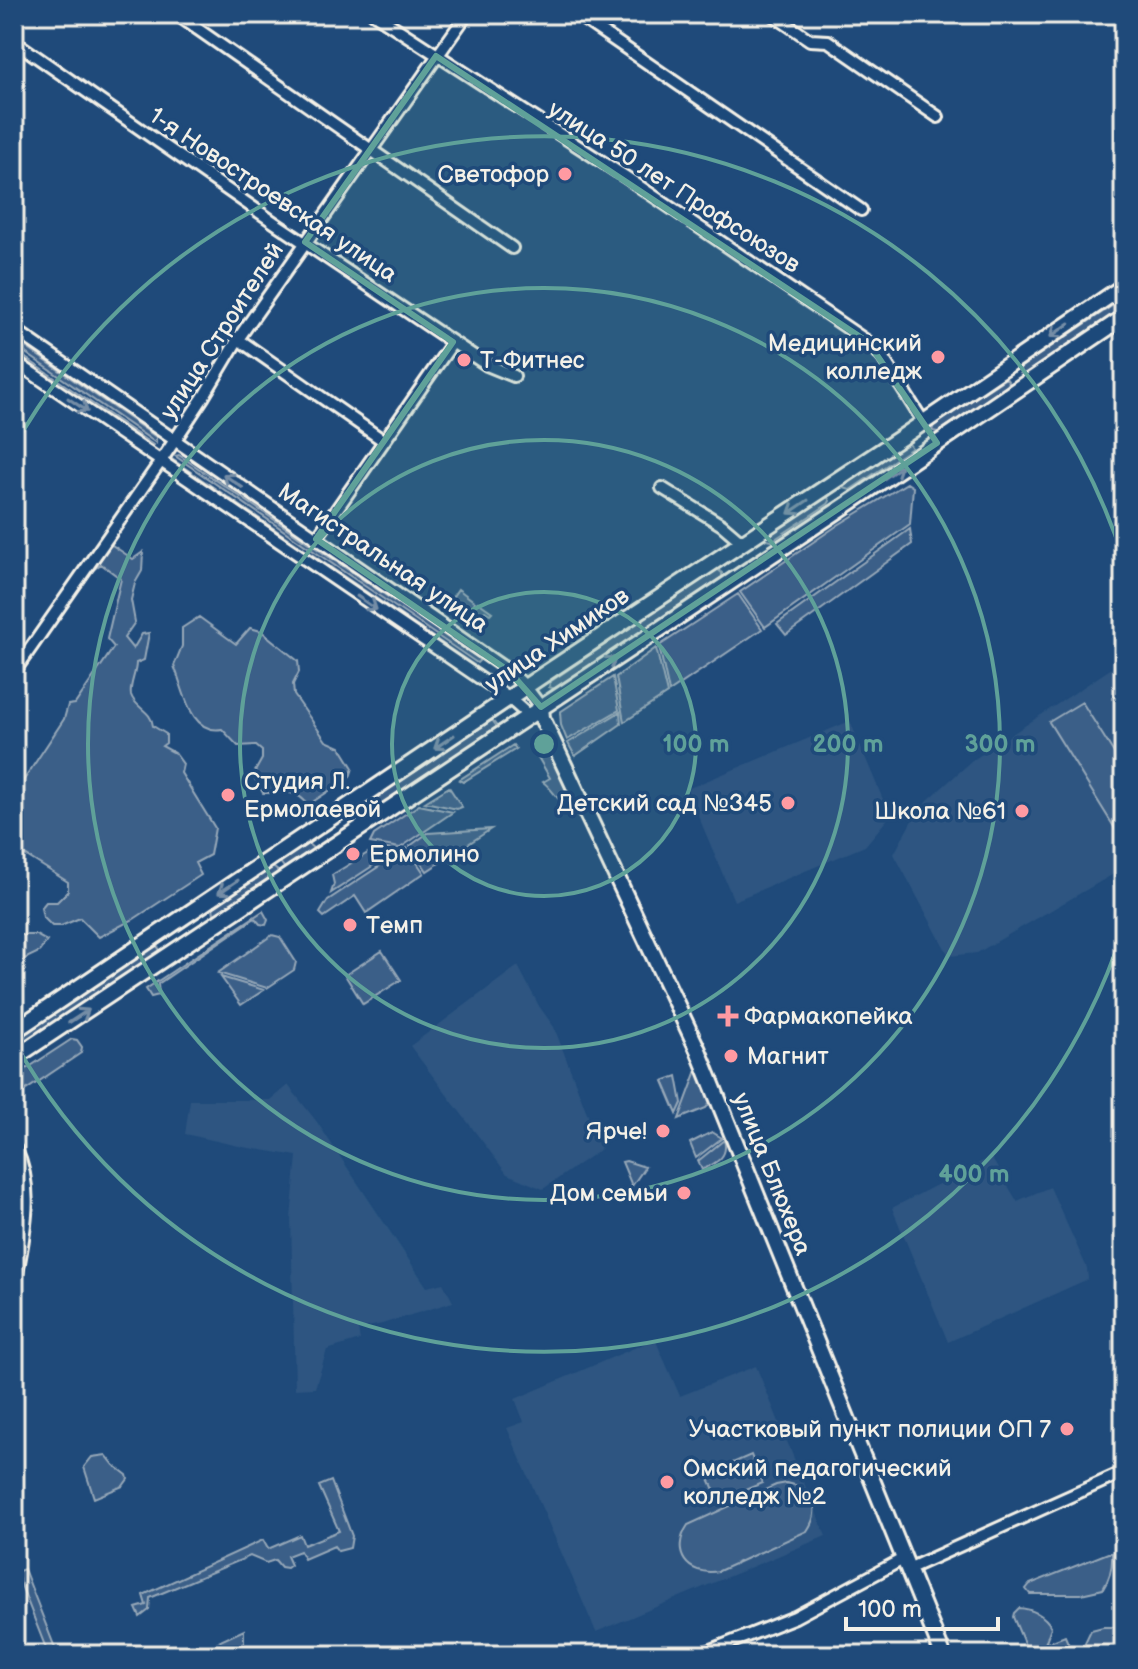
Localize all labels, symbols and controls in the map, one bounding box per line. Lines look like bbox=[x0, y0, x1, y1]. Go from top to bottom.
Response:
street label: улица 50 лет Профсоюзов bbox=[543, 95, 806, 280]
street label: 1-я Новостроевская улица bbox=[144, 101, 402, 289]
place label: Светофор bbox=[437, 160, 549, 189]
marker: Светофор bbox=[556, 165, 574, 183]
street label: улица Строителей bbox=[154, 237, 290, 425]
one-way arrow bbox=[1049, 322, 1071, 338]
place label: Медицинский колледж bbox=[768, 329, 922, 386]
place label: Т-Фитнес bbox=[480, 346, 585, 375]
marker: Медицинский колледж bbox=[929, 348, 947, 366]
marker: Т-Фитнес bbox=[455, 351, 473, 369]
one-way arrow bbox=[67, 397, 89, 413]
one-way arrow bbox=[881, 465, 903, 481]
one-way arrow bbox=[223, 473, 245, 489]
street label: Магистральная улица bbox=[272, 477, 494, 639]
one-way arrow bbox=[787, 499, 810, 515]
street label: улица Химиков bbox=[479, 581, 635, 699]
one-way arrow bbox=[355, 595, 377, 611]
one-way arrow bbox=[594, 655, 616, 672]
centre of rings bbox=[530, 730, 558, 758]
text: 100 m bbox=[663, 730, 729, 759]
text: 200 m bbox=[813, 730, 883, 759]
text: 300 m bbox=[965, 730, 1035, 759]
one-way arrow bbox=[434, 734, 456, 750]
place label: Студия Л. Ермолаевой bbox=[244, 767, 381, 824]
marker: Студия Л. Ермолаевой bbox=[219, 786, 237, 804]
place label: Детский сад №345 bbox=[557, 789, 772, 818]
marker: Детский сад №345 bbox=[779, 794, 797, 812]
place label: Школа №61 bbox=[874, 797, 1006, 826]
marker: Школа №61 bbox=[1013, 802, 1031, 820]
place label: Ермолино bbox=[369, 840, 479, 869]
marker: Ермолино bbox=[344, 845, 362, 863]
one-way arrow bbox=[218, 879, 240, 895]
place label: Темп bbox=[366, 911, 423, 940]
marker: Темп bbox=[341, 916, 359, 934]
place label: Фармакопейка bbox=[744, 1002, 913, 1031]
one-way arrow bbox=[68, 1007, 90, 1024]
marker: Фармакопейка bbox=[719, 1007, 737, 1025]
place label: Магнит bbox=[747, 1042, 829, 1071]
marker: Магнит bbox=[722, 1047, 740, 1065]
street label: улица Блюхера bbox=[726, 1089, 818, 1259]
place label: Ярче! bbox=[586, 1117, 647, 1146]
marker: Ярче! bbox=[654, 1122, 672, 1140]
text: 400 m bbox=[939, 1160, 1010, 1189]
place label: Дом семьи bbox=[550, 1179, 668, 1208]
marker: Дом семьи bbox=[675, 1184, 693, 1202]
place label: Участковый пункт полиции ОП 7 bbox=[688, 1415, 1051, 1444]
marker: Участковый пункт полиции ОП 7 bbox=[1058, 1420, 1076, 1438]
place label: Омский педагогический колледж №2 bbox=[683, 1454, 952, 1511]
marker: Омский педагогический колледж №2 bbox=[658, 1473, 676, 1491]
scale bar bbox=[846, 1581, 998, 1631]
text: 100 m bbox=[858, 1595, 922, 1624]

